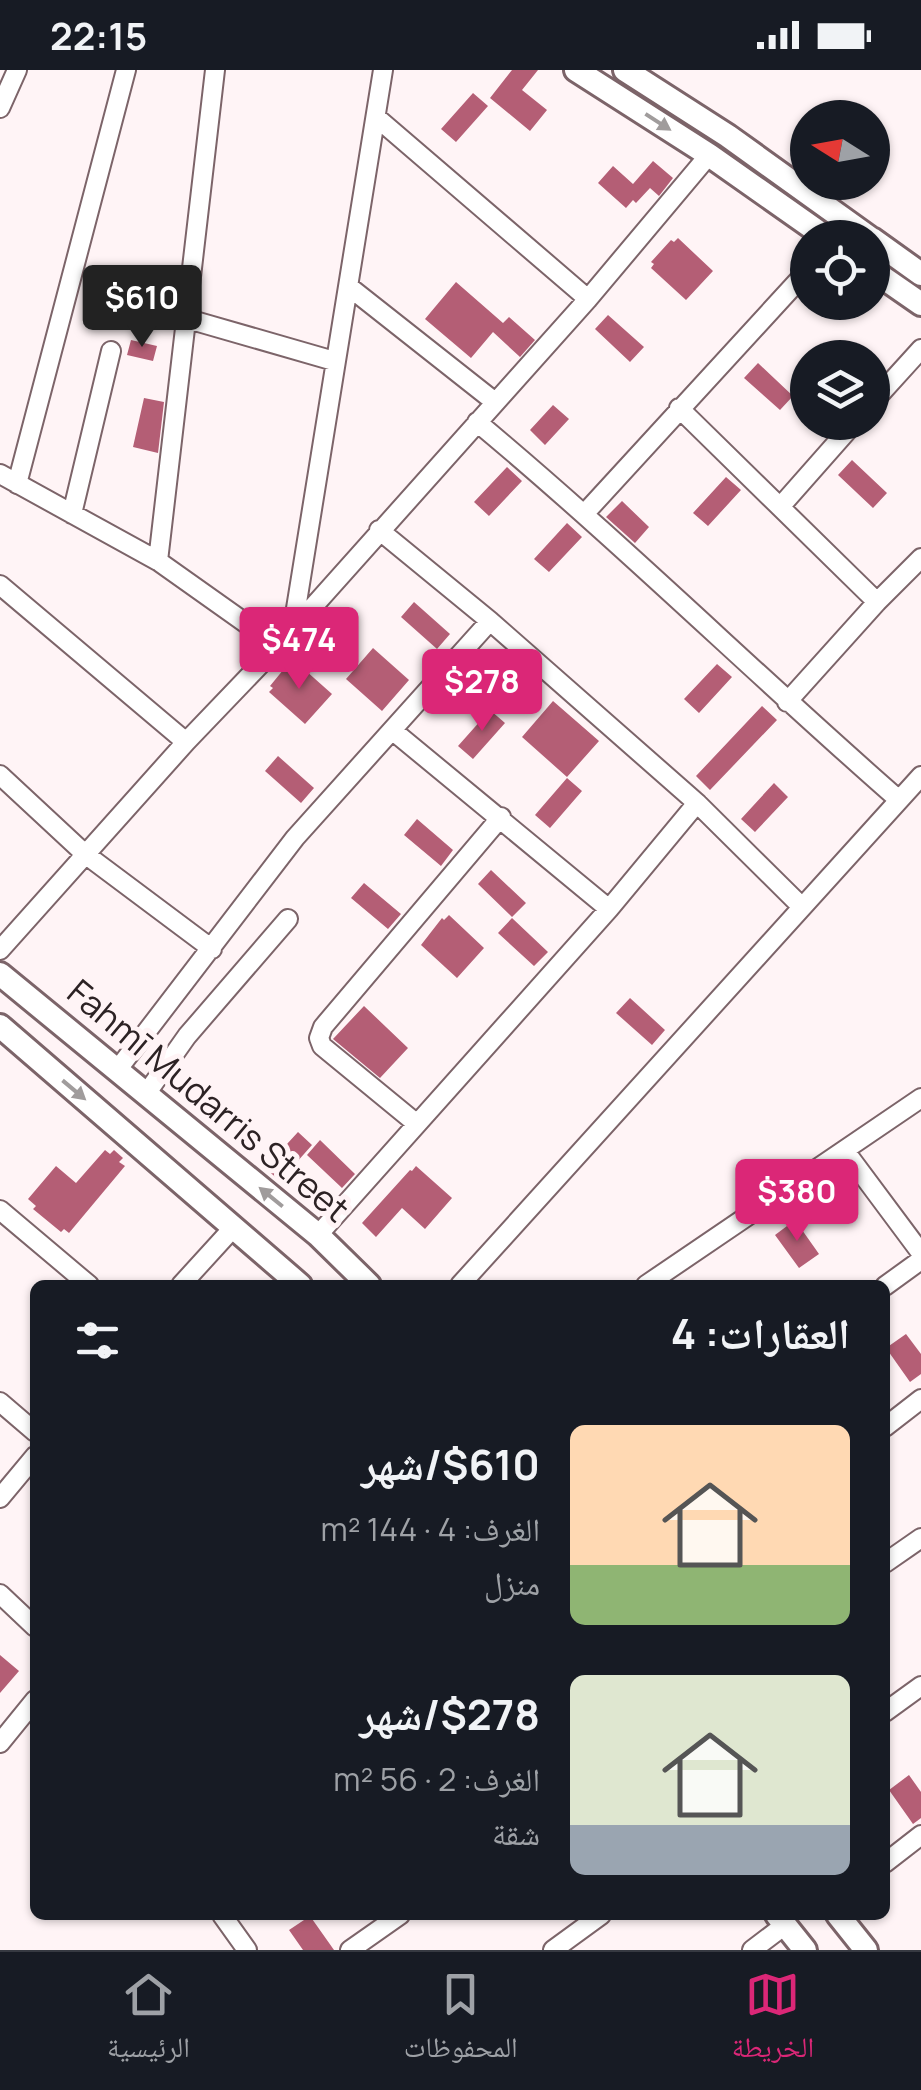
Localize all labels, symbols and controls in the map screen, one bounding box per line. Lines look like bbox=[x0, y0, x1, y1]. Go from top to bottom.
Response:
text: 22:15 bbox=[50, 9, 147, 61]
north arrow bbox=[790, 100, 890, 200]
map controls bbox=[790, 100, 890, 440]
one-way arrow bbox=[644, 113, 672, 131]
button: locate bbox=[790, 220, 890, 320]
pin: $610 bbox=[83, 265, 201, 350]
text: $610 bbox=[105, 275, 179, 319]
button: layers bbox=[790, 340, 890, 440]
pin: $474 bbox=[240, 607, 358, 692]
text: $474 bbox=[262, 617, 336, 661]
pin: $278 bbox=[423, 649, 541, 734]
text: $278 bbox=[444, 659, 520, 703]
street label: Fahmī Mudarris Street bbox=[58, 968, 360, 1232]
one-way arrow bbox=[62, 1078, 87, 1100]
pin: $380 bbox=[738, 1159, 856, 1244]
text: $380 bbox=[757, 1169, 837, 1213]
one-way arrow bbox=[258, 1187, 283, 1208]
text: العقارات: 4 bbox=[671, 1304, 850, 1362]
icon: filters bbox=[70, 1313, 125, 1368]
text: $610/شهر bbox=[361, 1435, 540, 1493]
icon: home bbox=[650, 1465, 770, 1585]
text: الغرف: 4 · 144 m² bbox=[321, 1507, 540, 1551]
text: منزل bbox=[484, 1561, 540, 1605]
text: $278/شهر bbox=[360, 1685, 540, 1743]
icon: home bbox=[650, 1715, 770, 1835]
text: الغرف: 2 · 56 m² bbox=[333, 1757, 540, 1801]
text: شقة bbox=[492, 1811, 540, 1855]
tab: الرئيسية bbox=[107, 1967, 190, 2075]
tab: المحفوظات bbox=[404, 1967, 518, 2075]
tab: الخريطة bbox=[732, 1967, 814, 2075]

